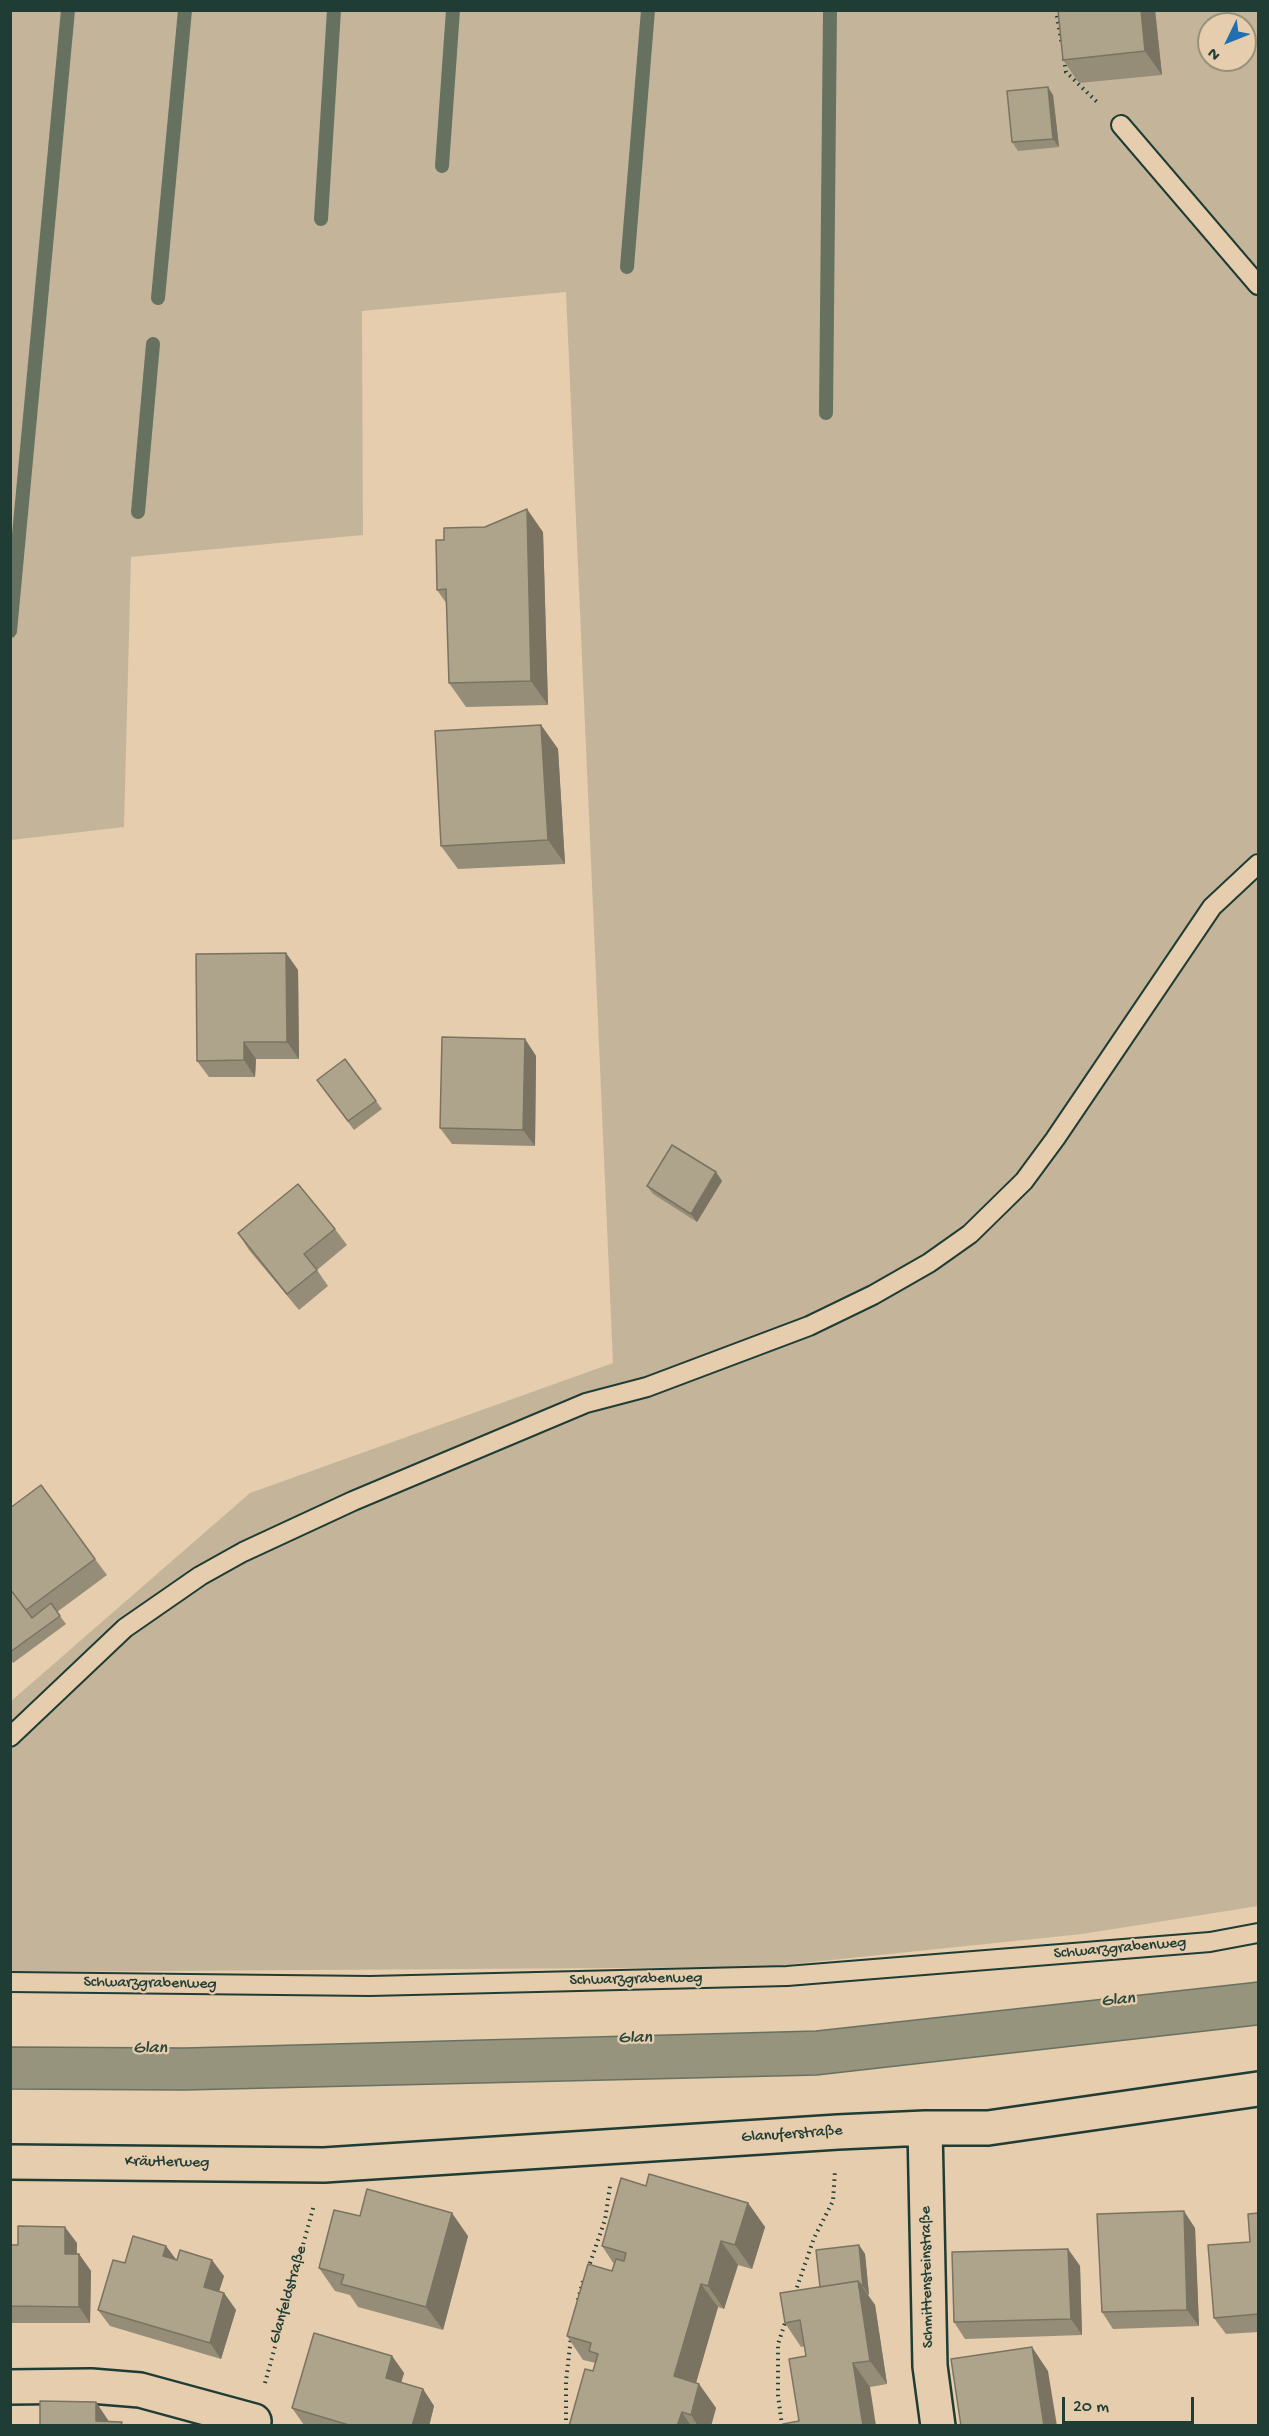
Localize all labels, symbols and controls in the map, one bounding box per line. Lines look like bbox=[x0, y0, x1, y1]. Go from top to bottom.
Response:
north arrow bbox=[1197, 12, 1257, 72]
text: N bbox=[1204, 43, 1225, 64]
street label: Schwarzgrabenweg bbox=[1053, 1934, 1187, 1964]
street label: Schwarzgrabenweg bbox=[569, 1969, 703, 1991]
street label: Schwarzgrabenweg bbox=[83, 1973, 217, 1995]
water label: Glan bbox=[1100, 1988, 1136, 2014]
water label: Glan bbox=[618, 2028, 652, 2050]
water label: Glan bbox=[133, 2038, 167, 2060]
street label: Glanuferstraße bbox=[741, 2122, 843, 2148]
street label: Kräutlerweg bbox=[125, 2153, 209, 2173]
street label: Schmittensteinstraße bbox=[917, 2206, 939, 2348]
street label: Glanfeldstraße bbox=[266, 2244, 312, 2346]
scale bar bbox=[1065, 2385, 1197, 2423]
text: 20 m bbox=[1073, 2397, 1109, 2418]

